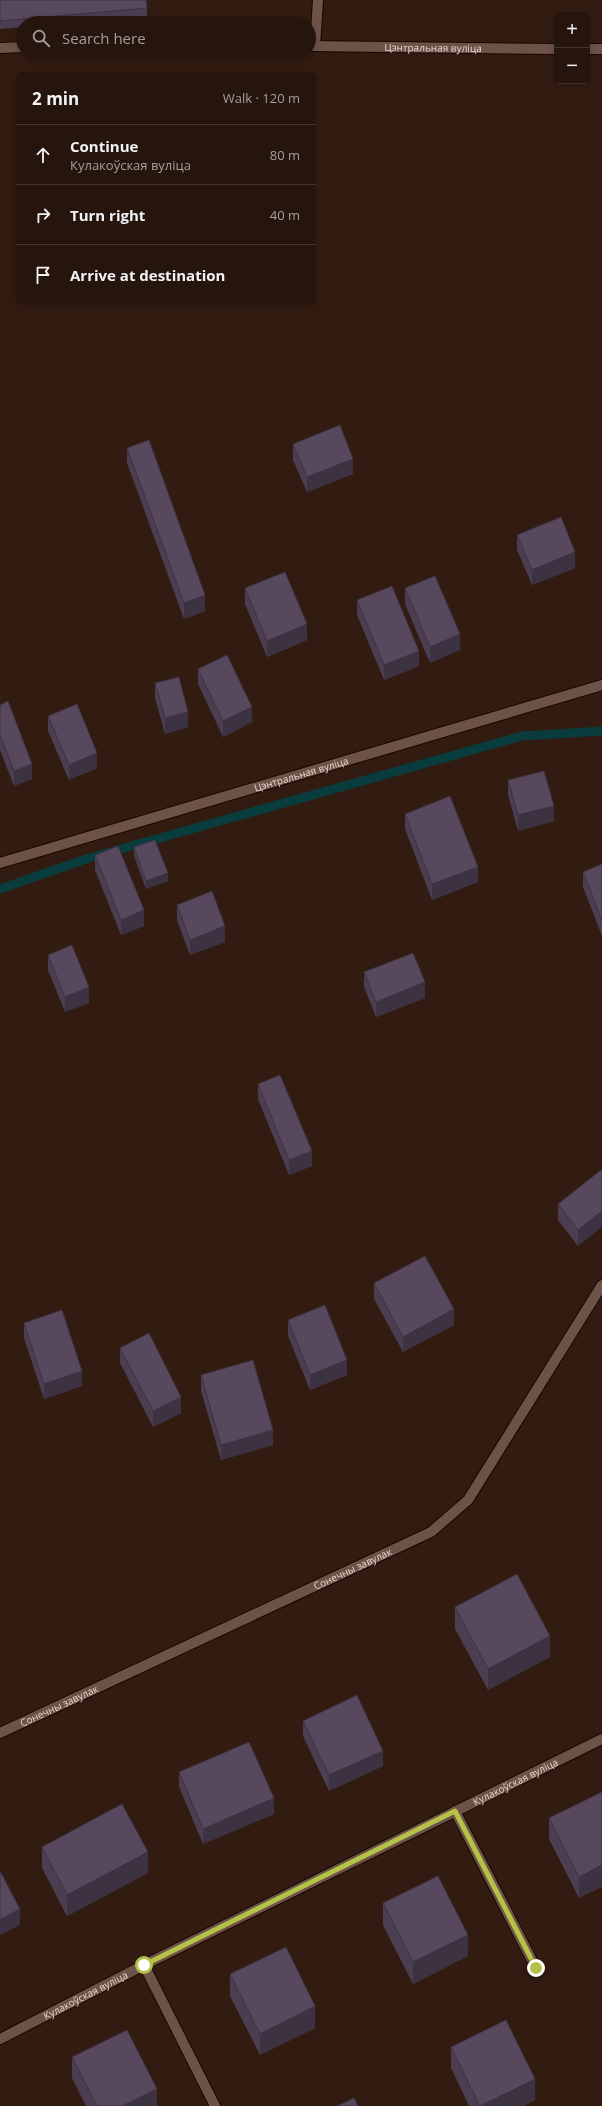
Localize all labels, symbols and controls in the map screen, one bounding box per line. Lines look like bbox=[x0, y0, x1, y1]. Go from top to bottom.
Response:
map controls bbox=[554, 12, 590, 84]
button: + bbox=[554, 12, 590, 48]
search box bbox=[16, 16, 316, 60]
icon: search bbox=[30, 27, 52, 49]
text: Search here bbox=[62, 28, 146, 48]
street label: Цэнтральная вуліца bbox=[384, 40, 482, 55]
button: − bbox=[554, 48, 590, 84]
text: 2 min bbox=[32, 87, 79, 110]
text: Walk · 120 m bbox=[223, 89, 300, 107]
text: Continue bbox=[70, 136, 138, 156]
icon: ahead bbox=[32, 144, 54, 166]
text: 80 m bbox=[270, 146, 300, 164]
text: Кулакоўская вуліца bbox=[70, 156, 191, 174]
icon: right bbox=[32, 204, 54, 226]
text: Turn right bbox=[70, 205, 145, 225]
text: 40 m bbox=[270, 206, 300, 224]
icon: arrive bbox=[32, 264, 54, 286]
text: Arrive at destination bbox=[70, 265, 225, 285]
street label: Цэнтральная вуліца bbox=[252, 753, 350, 795]
street label: Сонечны завулак bbox=[311, 1544, 395, 1593]
street label: Сонечны завулак bbox=[18, 1681, 101, 1730]
street label: Кулакоўская вуліца bbox=[470, 1755, 560, 1809]
route start bbox=[135, 1956, 153, 1974]
route end bbox=[527, 1959, 545, 1977]
street label: Кулакоўская вуліца bbox=[41, 1968, 130, 2023]

